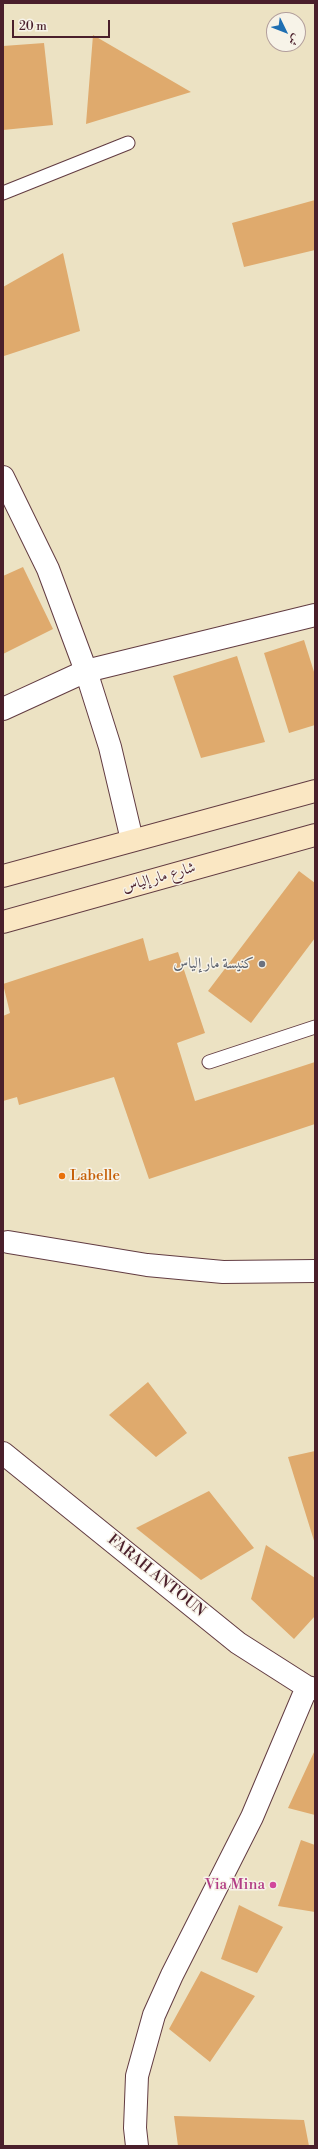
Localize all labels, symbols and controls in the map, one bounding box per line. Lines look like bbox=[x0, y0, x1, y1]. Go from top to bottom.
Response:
scale bar bbox=[14, 12, 112, 38]
north arrow bbox=[266, 12, 306, 52]
text: 20 m bbox=[19, 19, 47, 34]
text: ش bbox=[285, 31, 303, 48]
street label: شارع مار إلياس bbox=[120, 859, 198, 897]
place label: كنيسة مار إلياس bbox=[173, 955, 254, 973]
marker: كنيسة مار إلياس bbox=[257, 959, 267, 969]
place label: Labelle bbox=[70, 1167, 120, 1185]
marker: Labelle bbox=[57, 1171, 67, 1181]
street label: FARAH ANTOUN bbox=[104, 1531, 208, 1621]
place label: Via Mina bbox=[205, 1876, 265, 1894]
marker: Via Mina bbox=[268, 1880, 278, 1890]

